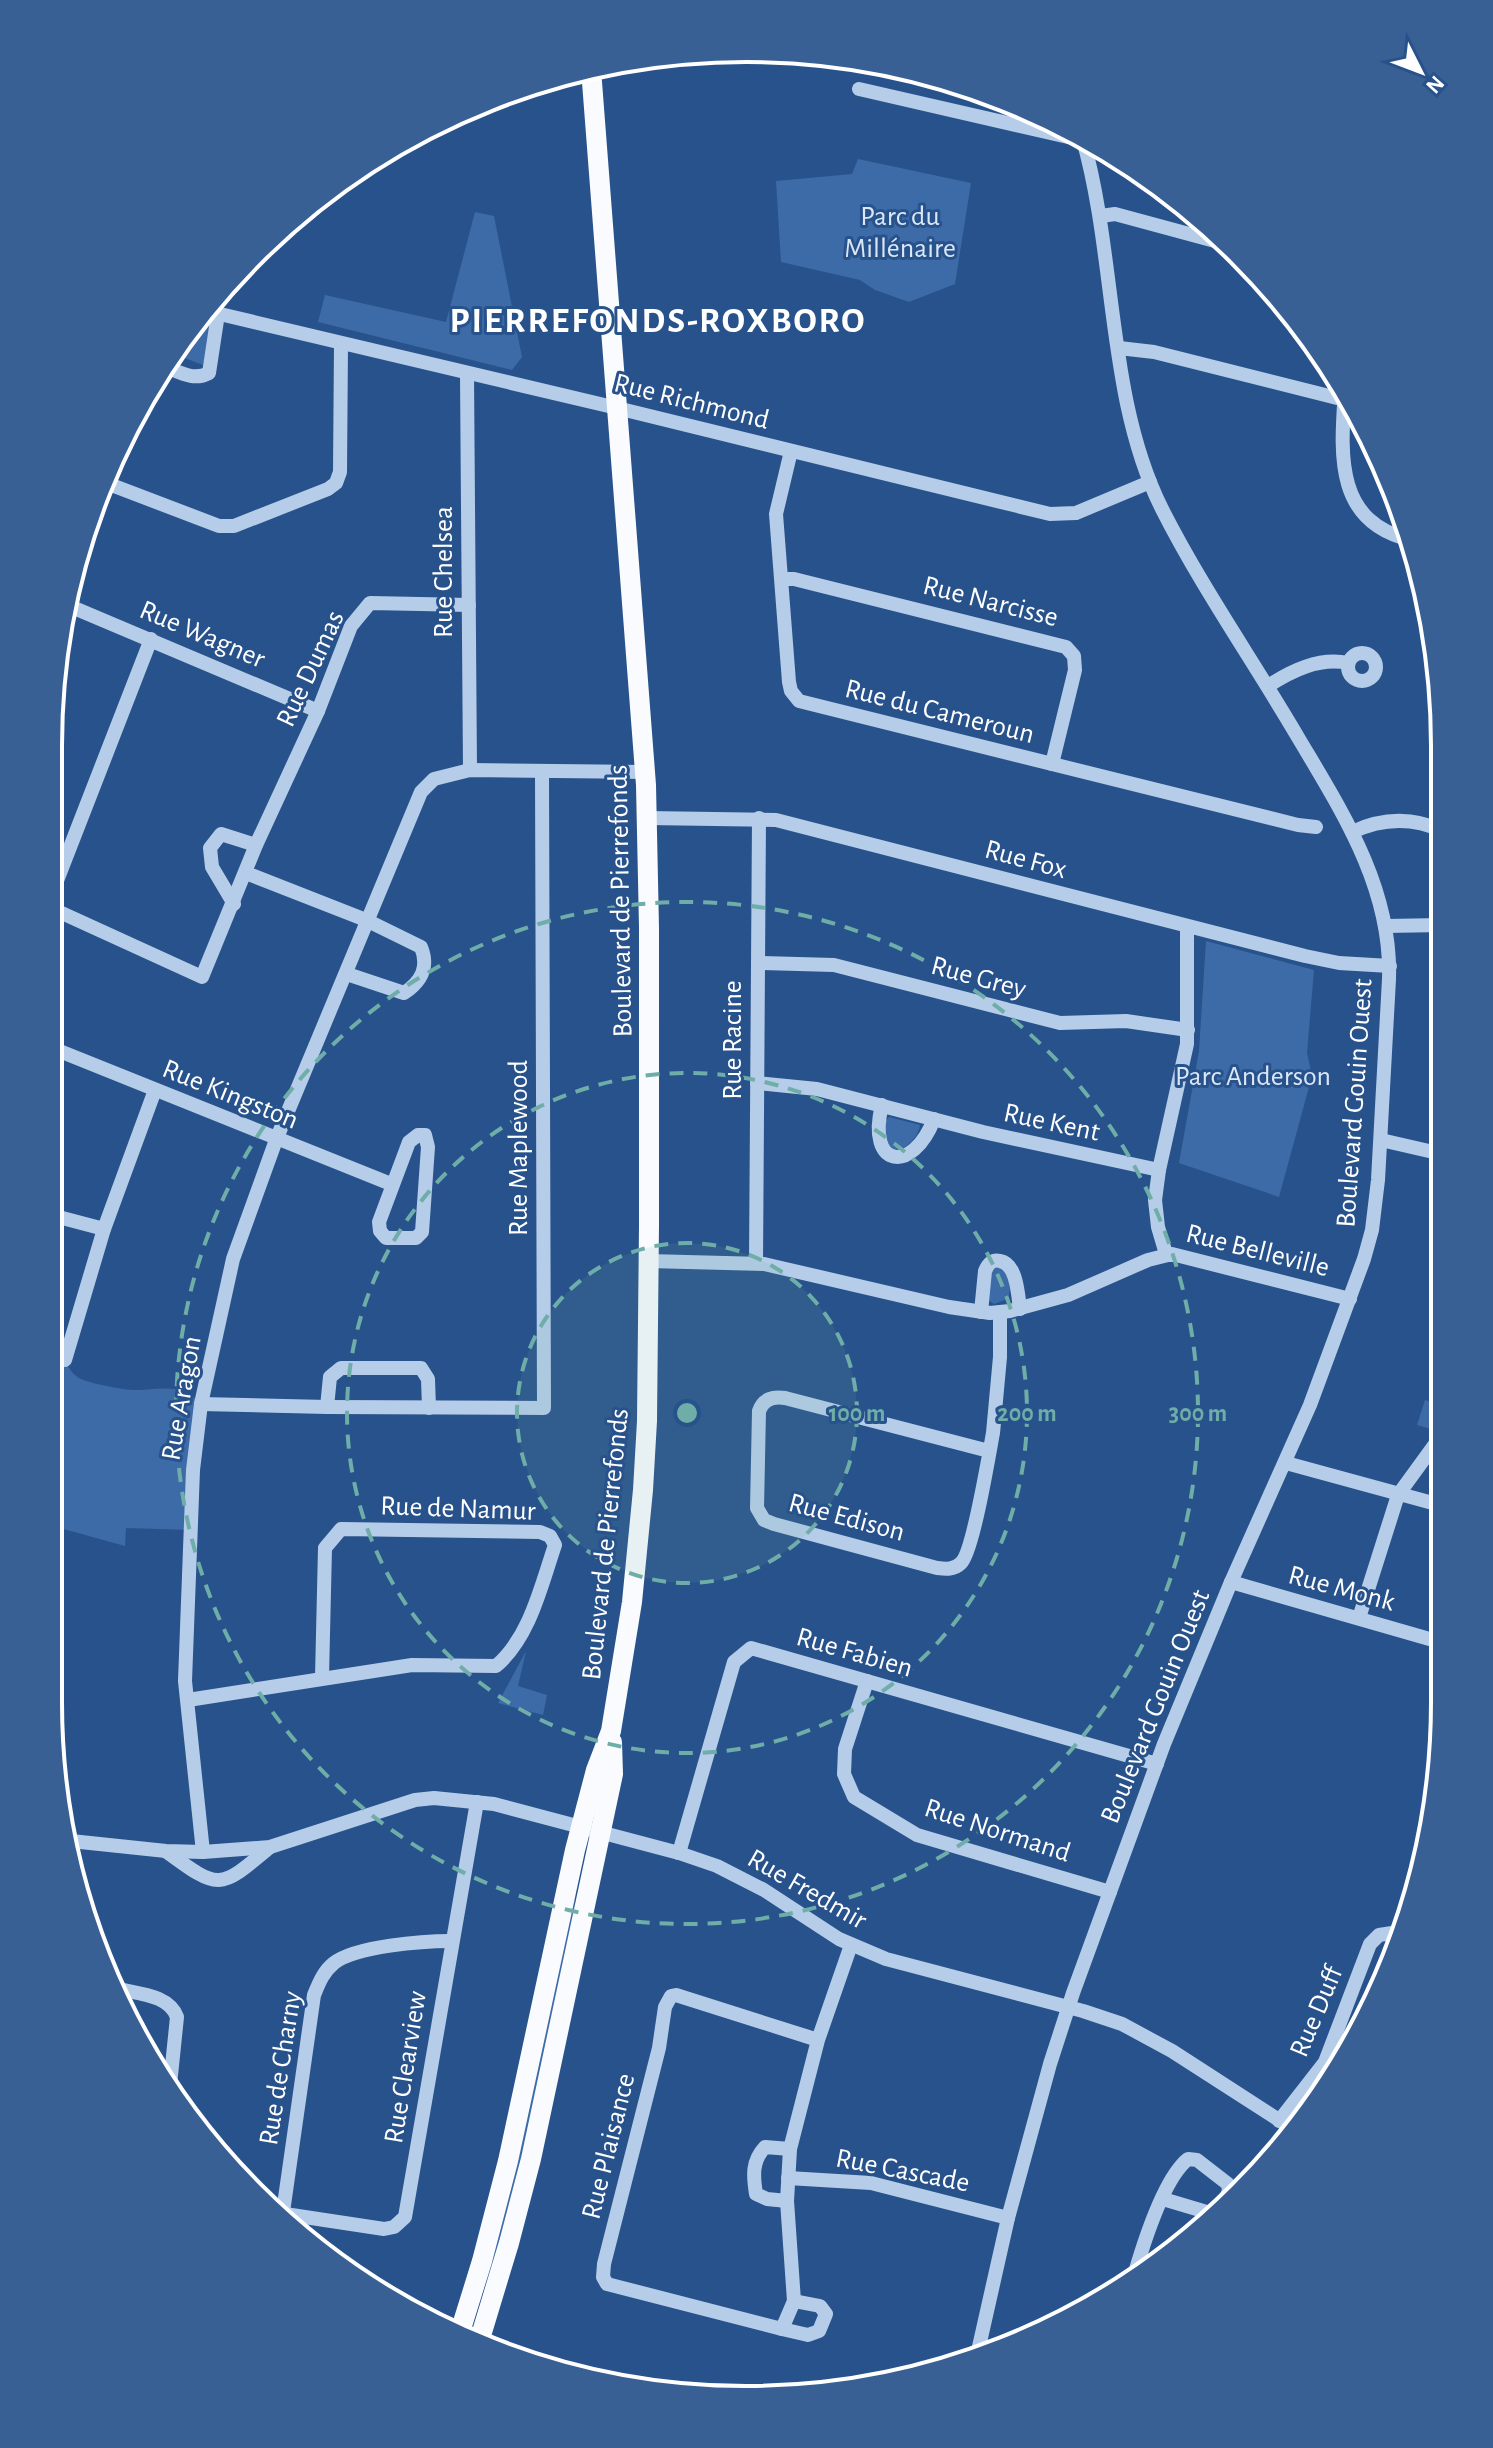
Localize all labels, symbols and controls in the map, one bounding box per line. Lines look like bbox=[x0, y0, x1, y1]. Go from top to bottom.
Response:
north arrow bbox=[1381, 32, 1461, 112]
text: N bbox=[1422, 72, 1448, 98]
park label: Parc du Millénaire bbox=[844, 203, 956, 263]
district label: PIERREFONDS-ROXBORO bbox=[450, 303, 866, 339]
street label: Rue Richmond bbox=[611, 369, 772, 435]
street label: Rue Chelsea bbox=[430, 506, 458, 638]
street label: Rue Narcisse bbox=[920, 572, 1061, 632]
street label: Rue Wagner bbox=[135, 596, 269, 674]
street label: Rue Dumas bbox=[272, 606, 350, 731]
street label: Rue du Cameroun bbox=[842, 675, 1037, 749]
street label: Boulevard de Pierrefonds bbox=[605, 764, 637, 1038]
street label: Rue Fox bbox=[982, 836, 1069, 884]
street label: Rue Grey bbox=[928, 952, 1029, 1004]
street label: Boulevard Gouin Ouest bbox=[1332, 978, 1378, 1228]
street label: Rue Racine bbox=[719, 980, 747, 1100]
street label: Rue Kingston bbox=[158, 1055, 302, 1135]
street label: Rue Maplewood bbox=[505, 1060, 533, 1236]
park label: Parc Anderson bbox=[1175, 1063, 1331, 1091]
street label: Rue Kent bbox=[1001, 1099, 1102, 1147]
street label: Rue Belleville bbox=[1183, 1220, 1332, 1282]
street label: Rue Aragon bbox=[157, 1334, 207, 1463]
centre of rings bbox=[673, 1399, 701, 1427]
text: 100 m bbox=[829, 1402, 885, 1426]
text: 200 m bbox=[997, 1402, 1057, 1426]
text: 300 m bbox=[1169, 1402, 1227, 1426]
street label: Boulevard de Pierrefonds bbox=[578, 1407, 634, 1681]
street label: Rue Edison bbox=[785, 1489, 908, 1547]
street label: Rue de Namur bbox=[380, 1492, 536, 1526]
street label: Rue Monk bbox=[1285, 1561, 1398, 1617]
street label: Boulevard Gouin Ouest bbox=[1096, 1586, 1216, 1828]
street label: Rue Fabien bbox=[793, 1623, 916, 1683]
street label: Rue Normand bbox=[921, 1794, 1074, 1868]
street label: Rue Fredmir bbox=[743, 1844, 871, 1935]
street label: Rue Duff bbox=[1285, 1961, 1349, 2061]
street label: Rue de Charny bbox=[255, 1989, 307, 2147]
street label: Rue Clearview bbox=[380, 1989, 432, 2145]
street label: Rue Plaisance bbox=[577, 2071, 641, 2222]
street label: Rue Cascade bbox=[833, 2144, 972, 2198]

